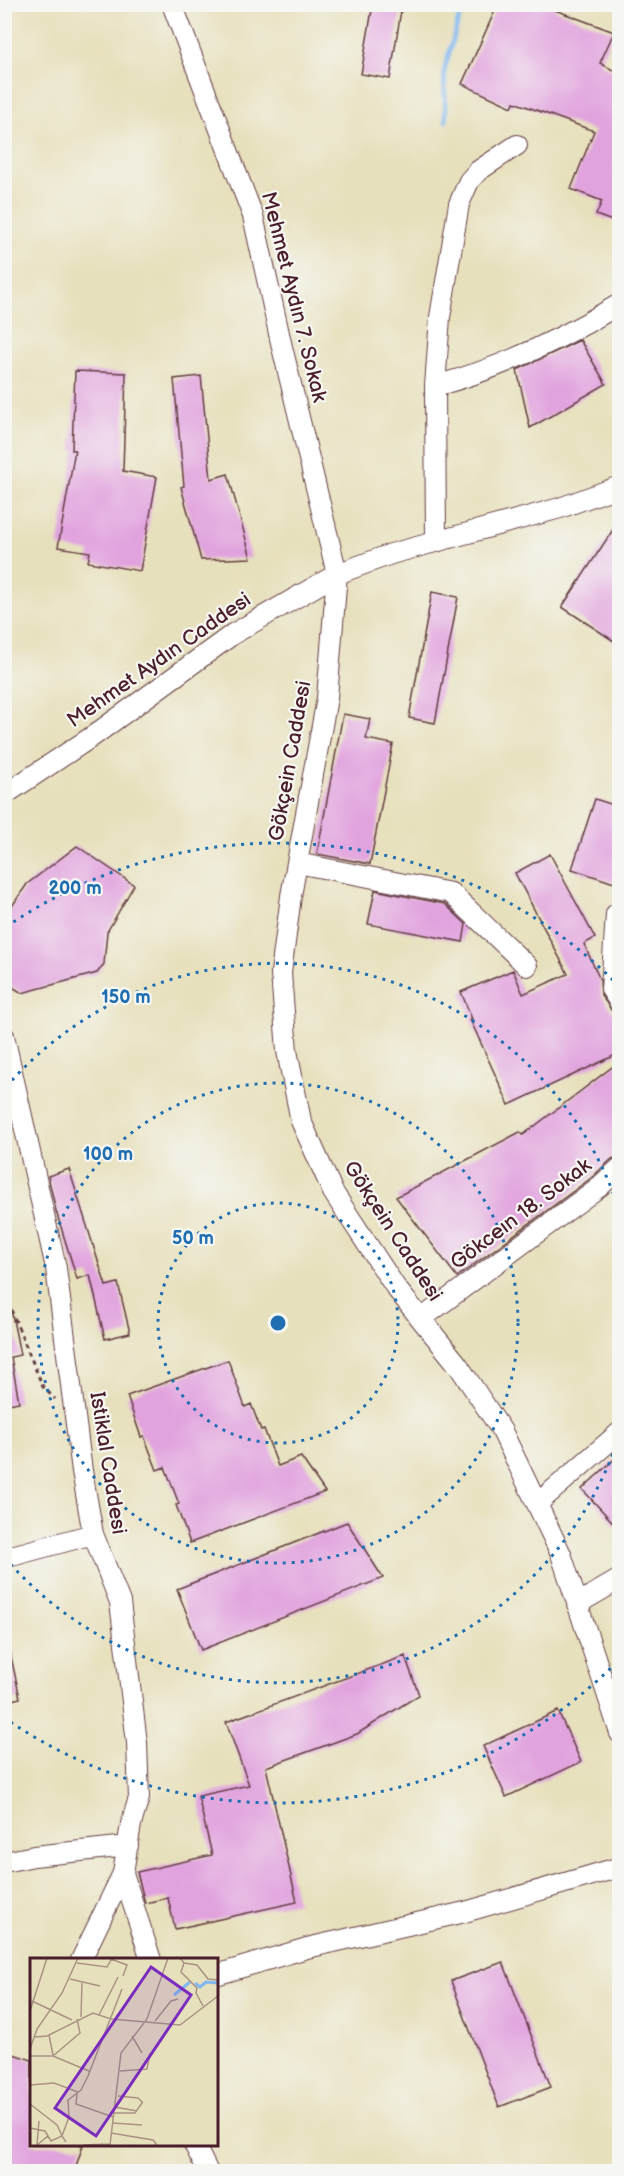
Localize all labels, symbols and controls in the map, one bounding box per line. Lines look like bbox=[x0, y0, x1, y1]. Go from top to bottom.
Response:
street label: Mehmet Aydın 7. Sokak bbox=[256, 189, 332, 405]
street label: Mehmet Aydın Caddesi bbox=[62, 587, 256, 733]
street label: Gökçein Caddesi bbox=[264, 679, 316, 843]
text: 200 m bbox=[48, 878, 102, 899]
text: 150 m bbox=[101, 987, 151, 1008]
text: 100 m bbox=[83, 1144, 133, 1165]
street label: Gökceın 18. Sokak bbox=[446, 1152, 597, 1275]
street label: Gökçein Caddesi bbox=[338, 1156, 448, 1306]
text: 50 m bbox=[172, 1228, 214, 1249]
centre of rings bbox=[268, 1313, 288, 1333]
street label: Istiklal Caddesi bbox=[84, 1390, 132, 1536]
inset map bbox=[30, 1958, 218, 2146]

